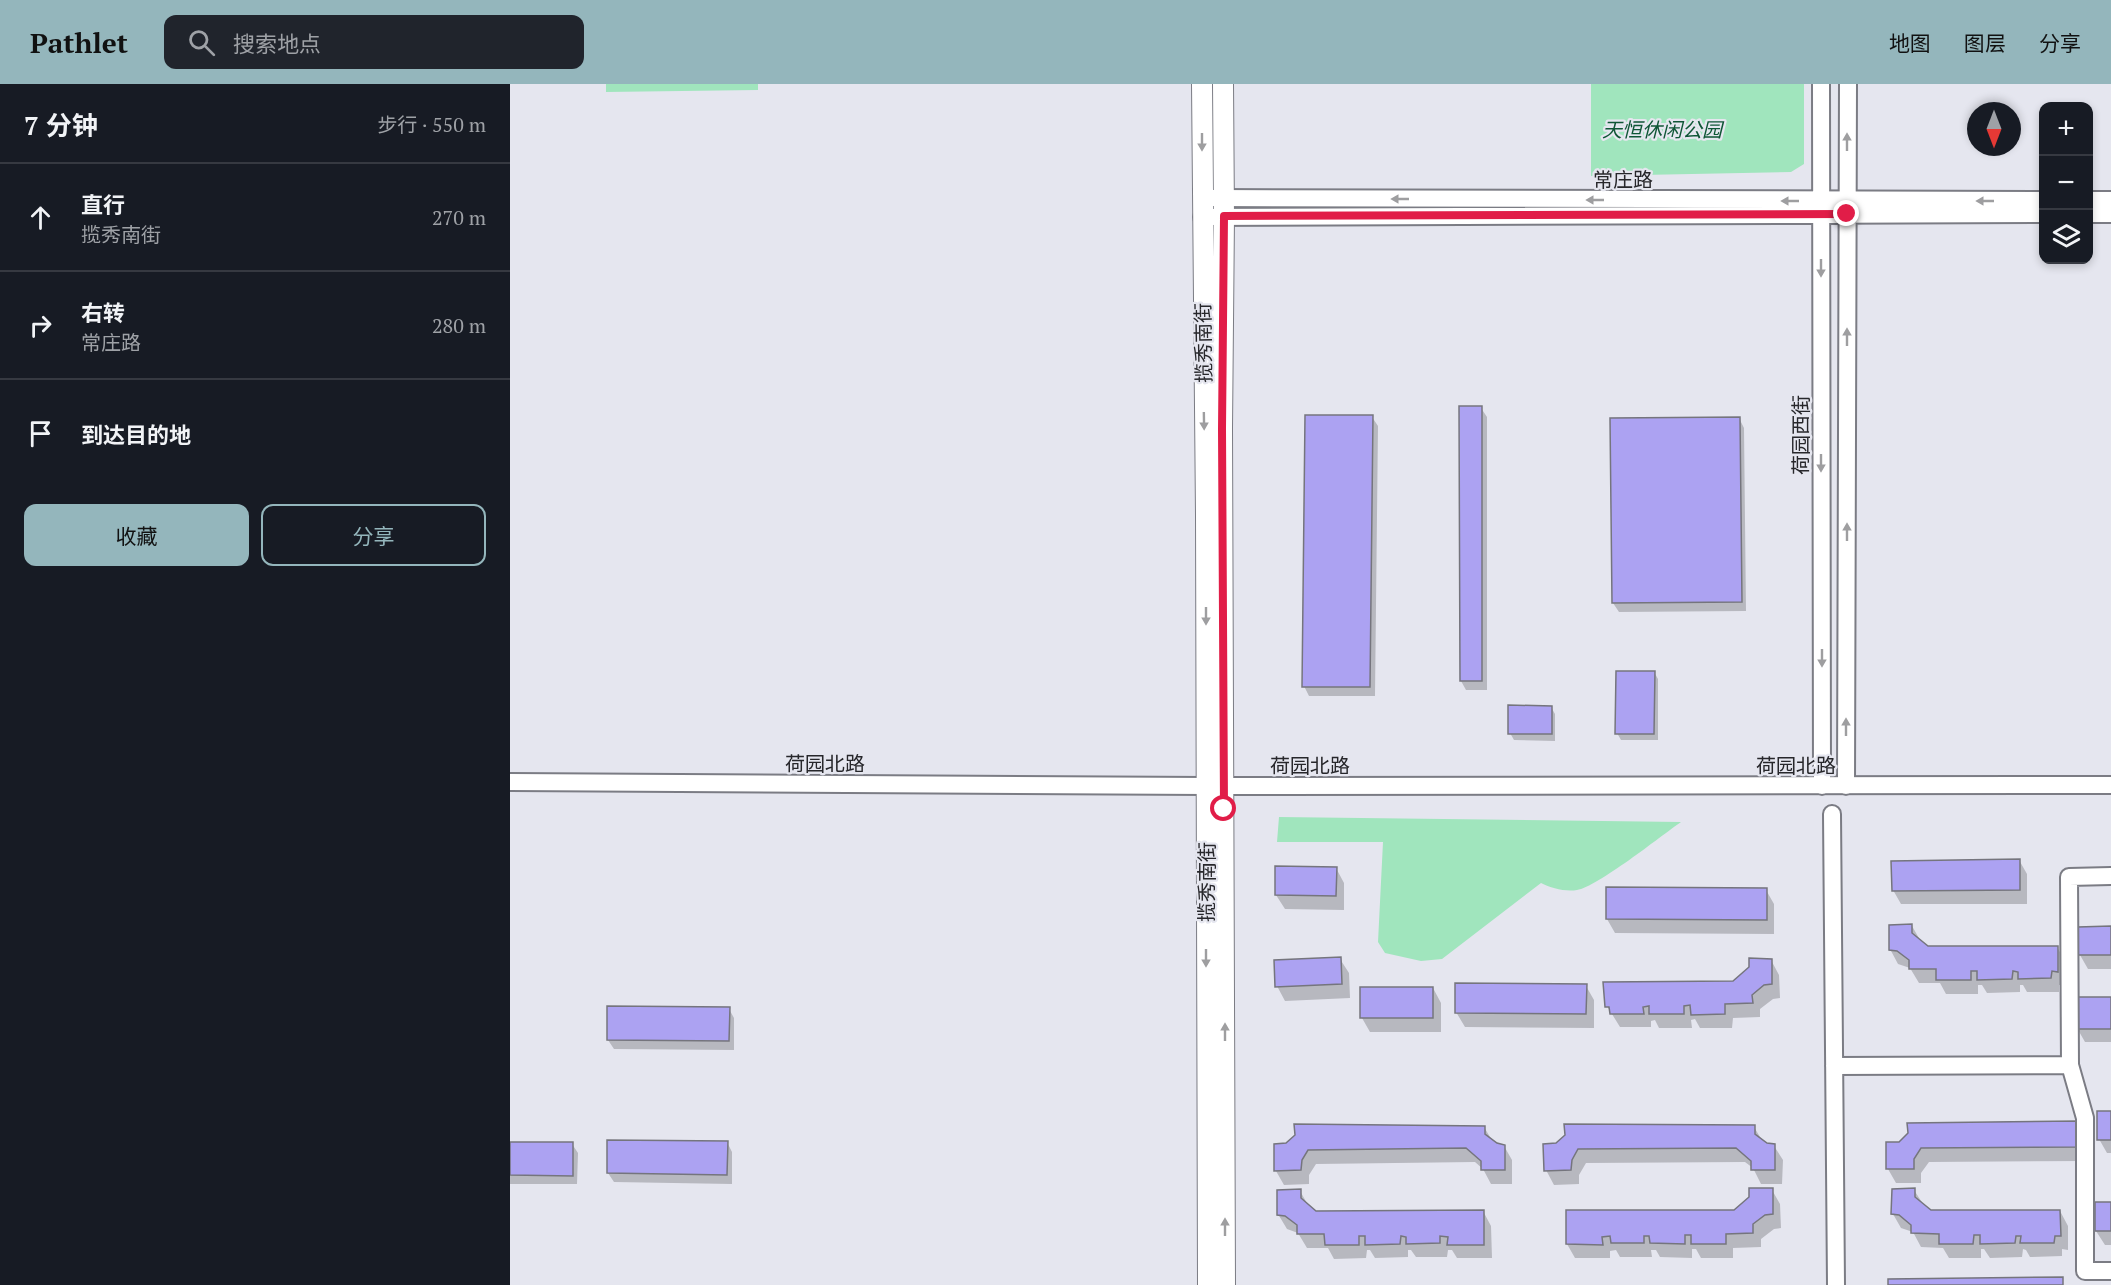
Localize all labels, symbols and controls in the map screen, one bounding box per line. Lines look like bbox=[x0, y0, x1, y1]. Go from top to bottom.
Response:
search box bbox=[164, 15, 584, 69]
text: Pathlet bbox=[30, 24, 128, 61]
icon: search bbox=[185, 26, 218, 59]
text: 搜索地点 bbox=[233, 29, 321, 58]
text: 地图 bbox=[1889, 29, 1931, 57]
text: 图层 bbox=[1964, 29, 2006, 57]
text: 分享 bbox=[2039, 29, 2081, 57]
north arrow bbox=[1967, 102, 2021, 156]
map controls bbox=[2039, 102, 2093, 264]
button: + bbox=[2039, 102, 2093, 156]
text: 7 分钟 bbox=[24, 108, 98, 142]
text: 步行 · 550 m bbox=[377, 111, 486, 138]
park label: 天恒休闲公园 bbox=[1602, 116, 1725, 143]
one-way arrow bbox=[1197, 133, 1207, 152]
one-way arrow bbox=[1842, 133, 1852, 152]
button: − bbox=[2039, 156, 2093, 210]
street label: 常庄路 bbox=[1593, 166, 1653, 193]
text: 直行 bbox=[81, 190, 125, 219]
one-way arrow bbox=[1391, 194, 1410, 204]
one-way arrow bbox=[1586, 195, 1605, 205]
one-way arrow bbox=[1781, 196, 1800, 206]
one-way arrow bbox=[1976, 196, 1995, 206]
route end bbox=[1833, 200, 1859, 226]
icon: ahead bbox=[24, 201, 57, 234]
text: 270 m bbox=[432, 204, 486, 231]
button: layers bbox=[2039, 210, 2093, 264]
text: 揽秀南街 bbox=[81, 221, 161, 248]
one-way arrow bbox=[1816, 259, 1826, 278]
text: 右转 bbox=[81, 298, 125, 327]
street label: 揽秀南街 bbox=[1189, 303, 1217, 383]
icon: right bbox=[24, 309, 57, 342]
text: 280 m bbox=[432, 312, 486, 339]
one-way arrow bbox=[1842, 328, 1852, 347]
text: 常庄路 bbox=[81, 329, 141, 356]
street label: 荷园西街 bbox=[1787, 395, 1814, 475]
one-way arrow bbox=[1199, 412, 1209, 431]
icon: arrive bbox=[24, 417, 57, 450]
text: 到达目的地 bbox=[81, 420, 191, 449]
one-way arrow bbox=[1816, 454, 1826, 473]
button: 收藏 bbox=[24, 504, 249, 566]
button: 分享 bbox=[261, 504, 486, 566]
one-way arrow bbox=[1842, 523, 1852, 542]
one-way arrow bbox=[1201, 607, 1211, 626]
one-way arrow bbox=[1817, 649, 1827, 668]
one-way arrow bbox=[1841, 718, 1851, 737]
street label: 荷园北路 bbox=[785, 750, 865, 777]
street label: 荷园北路 bbox=[1270, 752, 1350, 779]
street label: 荷园北路 bbox=[1756, 752, 1836, 779]
route start bbox=[1210, 795, 1236, 821]
street label: 揽秀南街 bbox=[1193, 842, 1220, 922]
one-way arrow bbox=[1202, 949, 1211, 968]
one-way arrow bbox=[1220, 1022, 1230, 1041]
one-way arrow bbox=[1220, 1217, 1230, 1236]

